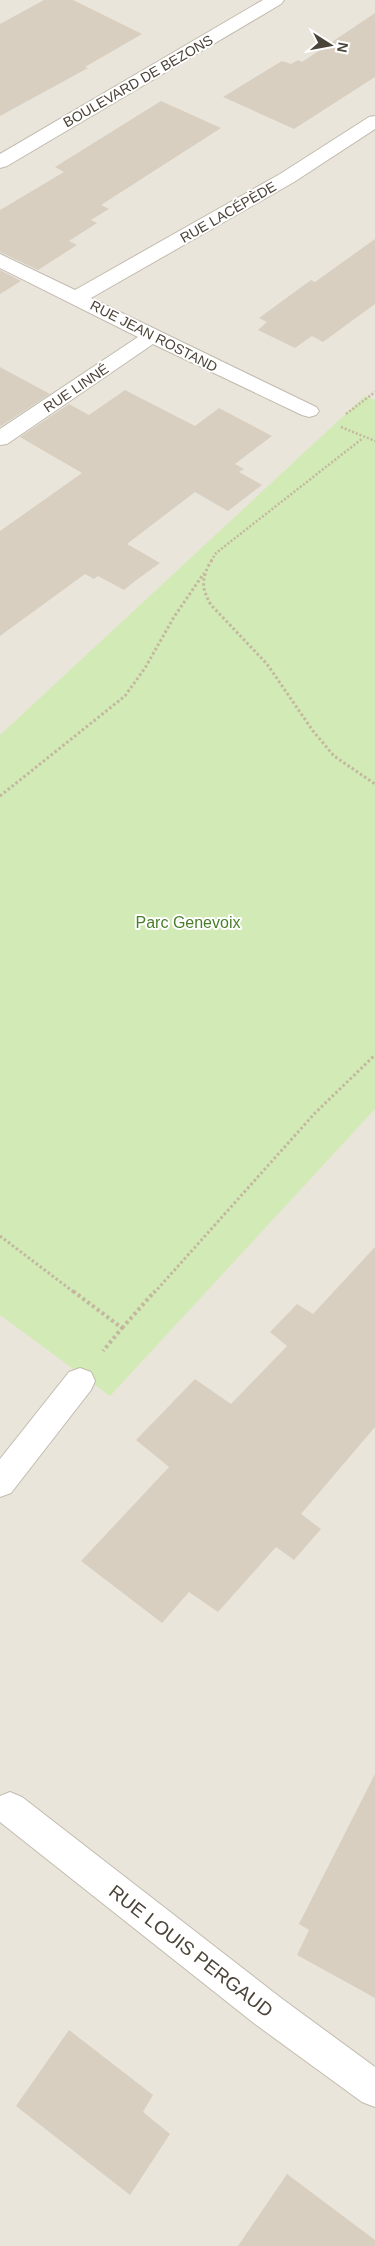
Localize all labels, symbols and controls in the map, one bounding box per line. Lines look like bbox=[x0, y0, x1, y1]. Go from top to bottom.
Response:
north arrow bbox=[305, 20, 355, 70]
street label: BOULEVARD DE BEZONS bbox=[60, 32, 216, 130]
text: N bbox=[334, 41, 352, 54]
street label: RUE LACÉPÈDE bbox=[177, 178, 279, 246]
street label: RUE JEAN ROSTAND bbox=[88, 297, 220, 375]
street label: RUE LINNÉ bbox=[41, 360, 111, 416]
park label: Parc Genevoix bbox=[136, 914, 240, 931]
street label: RUE LOUIS PERGAUD bbox=[105, 1881, 277, 2021]

